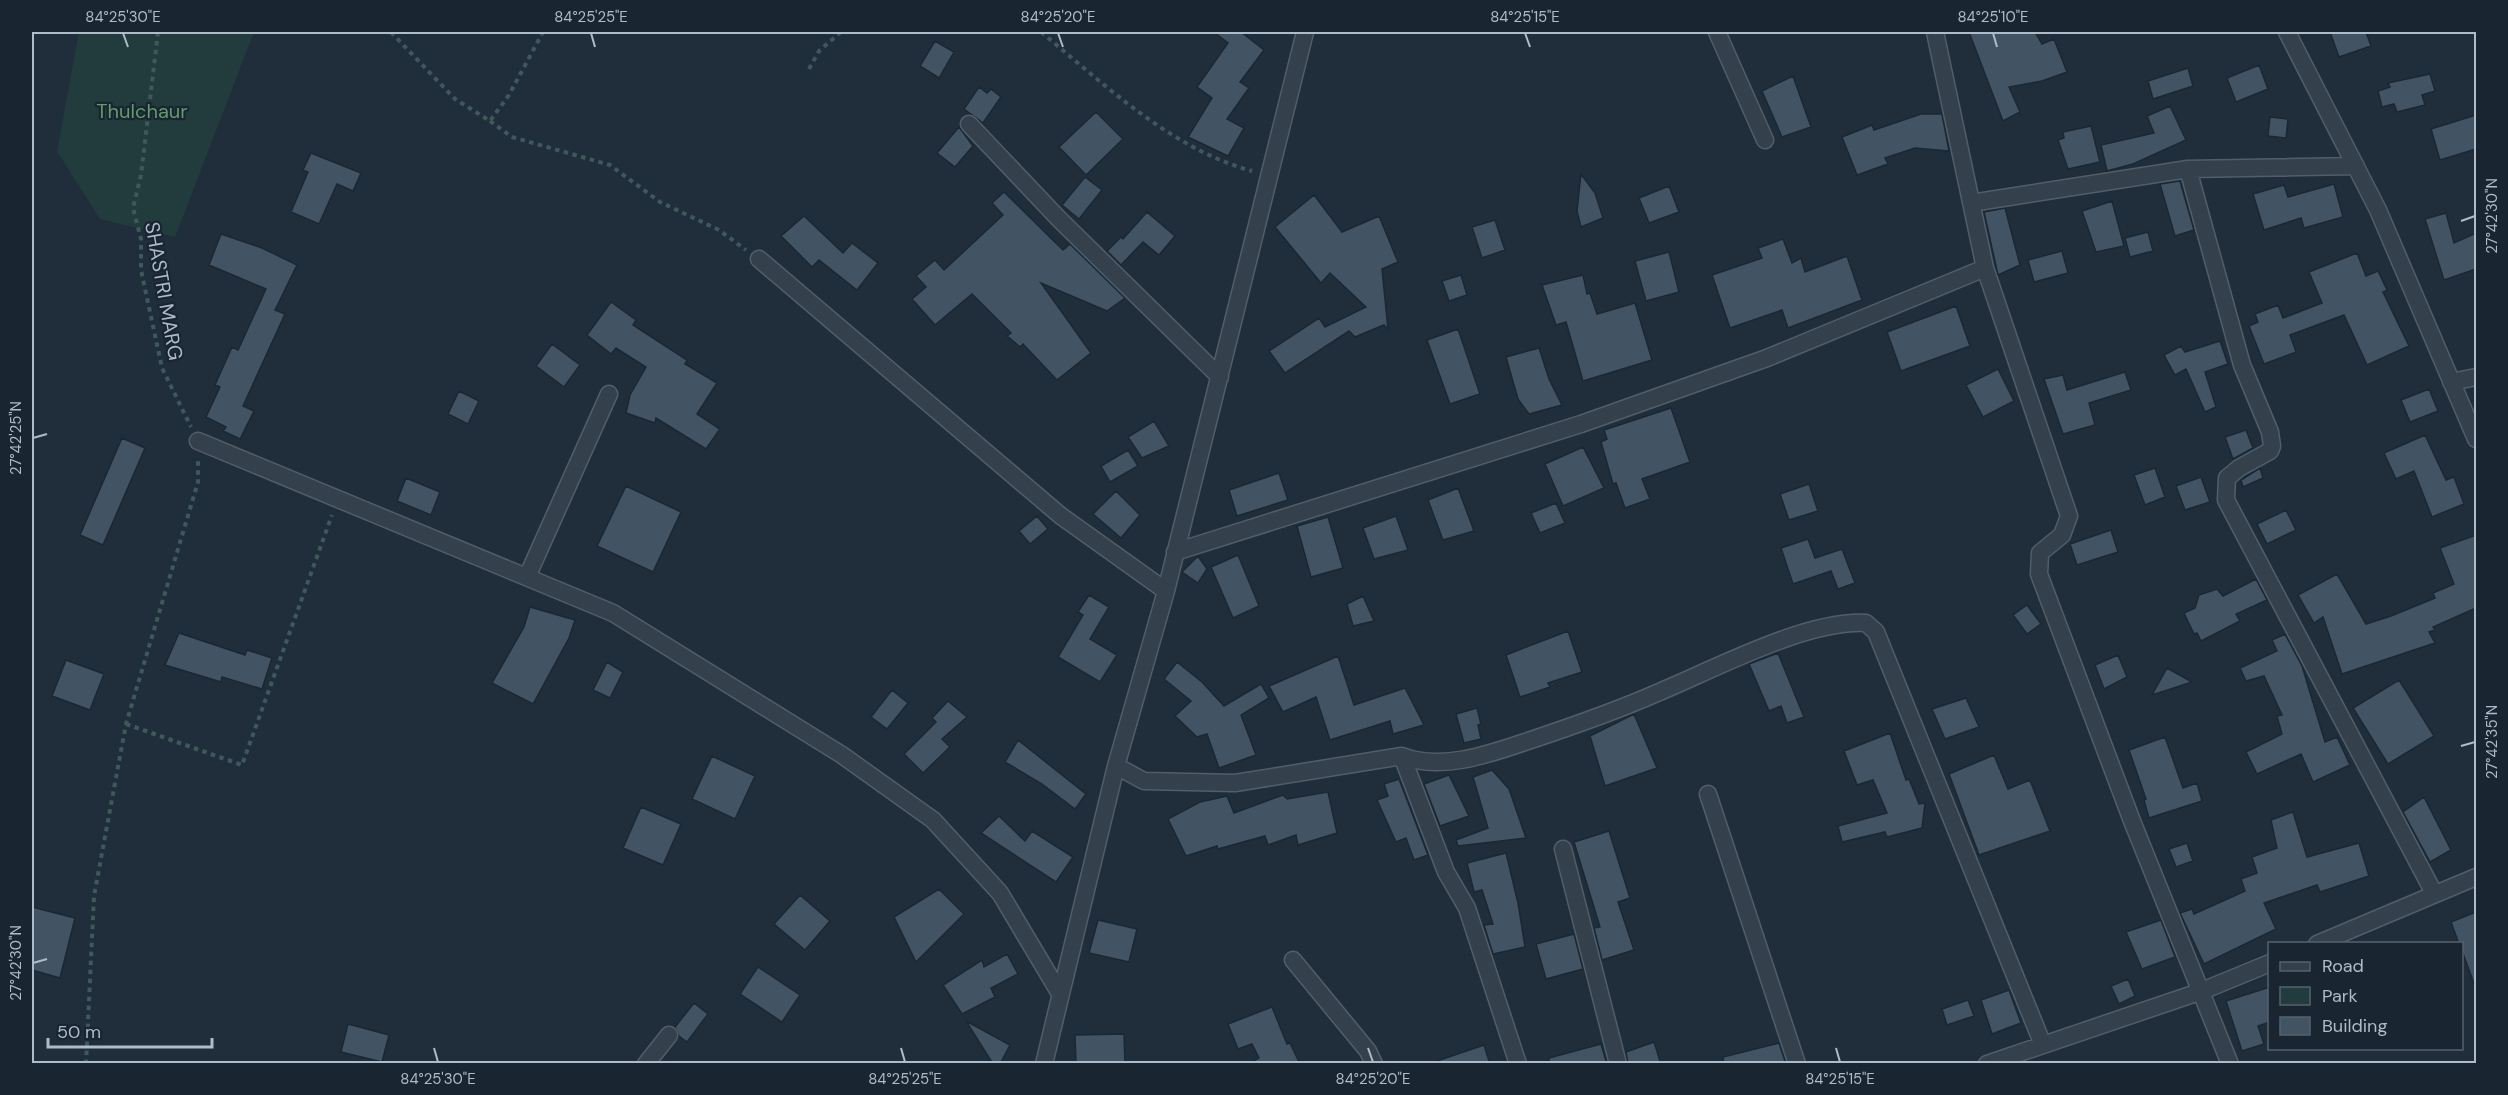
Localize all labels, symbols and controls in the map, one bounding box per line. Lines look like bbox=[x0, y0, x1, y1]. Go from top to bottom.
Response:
text: 84°25'30"E bbox=[85, 7, 161, 27]
text: 84°25'25"E bbox=[554, 7, 628, 27]
text: 84°25'20"E bbox=[1021, 7, 1095, 27]
text: 84°25'15"E bbox=[1490, 7, 1560, 27]
text: 84°25'10"E bbox=[1957, 7, 2029, 27]
park label: Thulchaur bbox=[96, 98, 188, 124]
text: 27°42'30"N bbox=[2482, 178, 2502, 254]
street label: SHASTRI MARG bbox=[139, 220, 189, 362]
text: 27°42'25"N bbox=[6, 401, 26, 475]
text: 27°42'35"N bbox=[2482, 705, 2502, 779]
text: 27°42'30"N bbox=[6, 925, 26, 1001]
legend bbox=[2268, 942, 2463, 1050]
text: Road bbox=[2322, 954, 2364, 978]
text: Park bbox=[2322, 984, 2358, 1008]
scale bar bbox=[48, 1011, 212, 1049]
text: Building bbox=[2322, 1014, 2387, 1038]
text: 50 m bbox=[57, 1020, 101, 1044]
text: 84°25'30"E bbox=[400, 1069, 476, 1089]
text: 84°25'25"E bbox=[868, 1069, 942, 1089]
text: 84°25'20"E bbox=[1336, 1069, 1410, 1089]
text: 84°25'15"E bbox=[1805, 1069, 1875, 1089]

